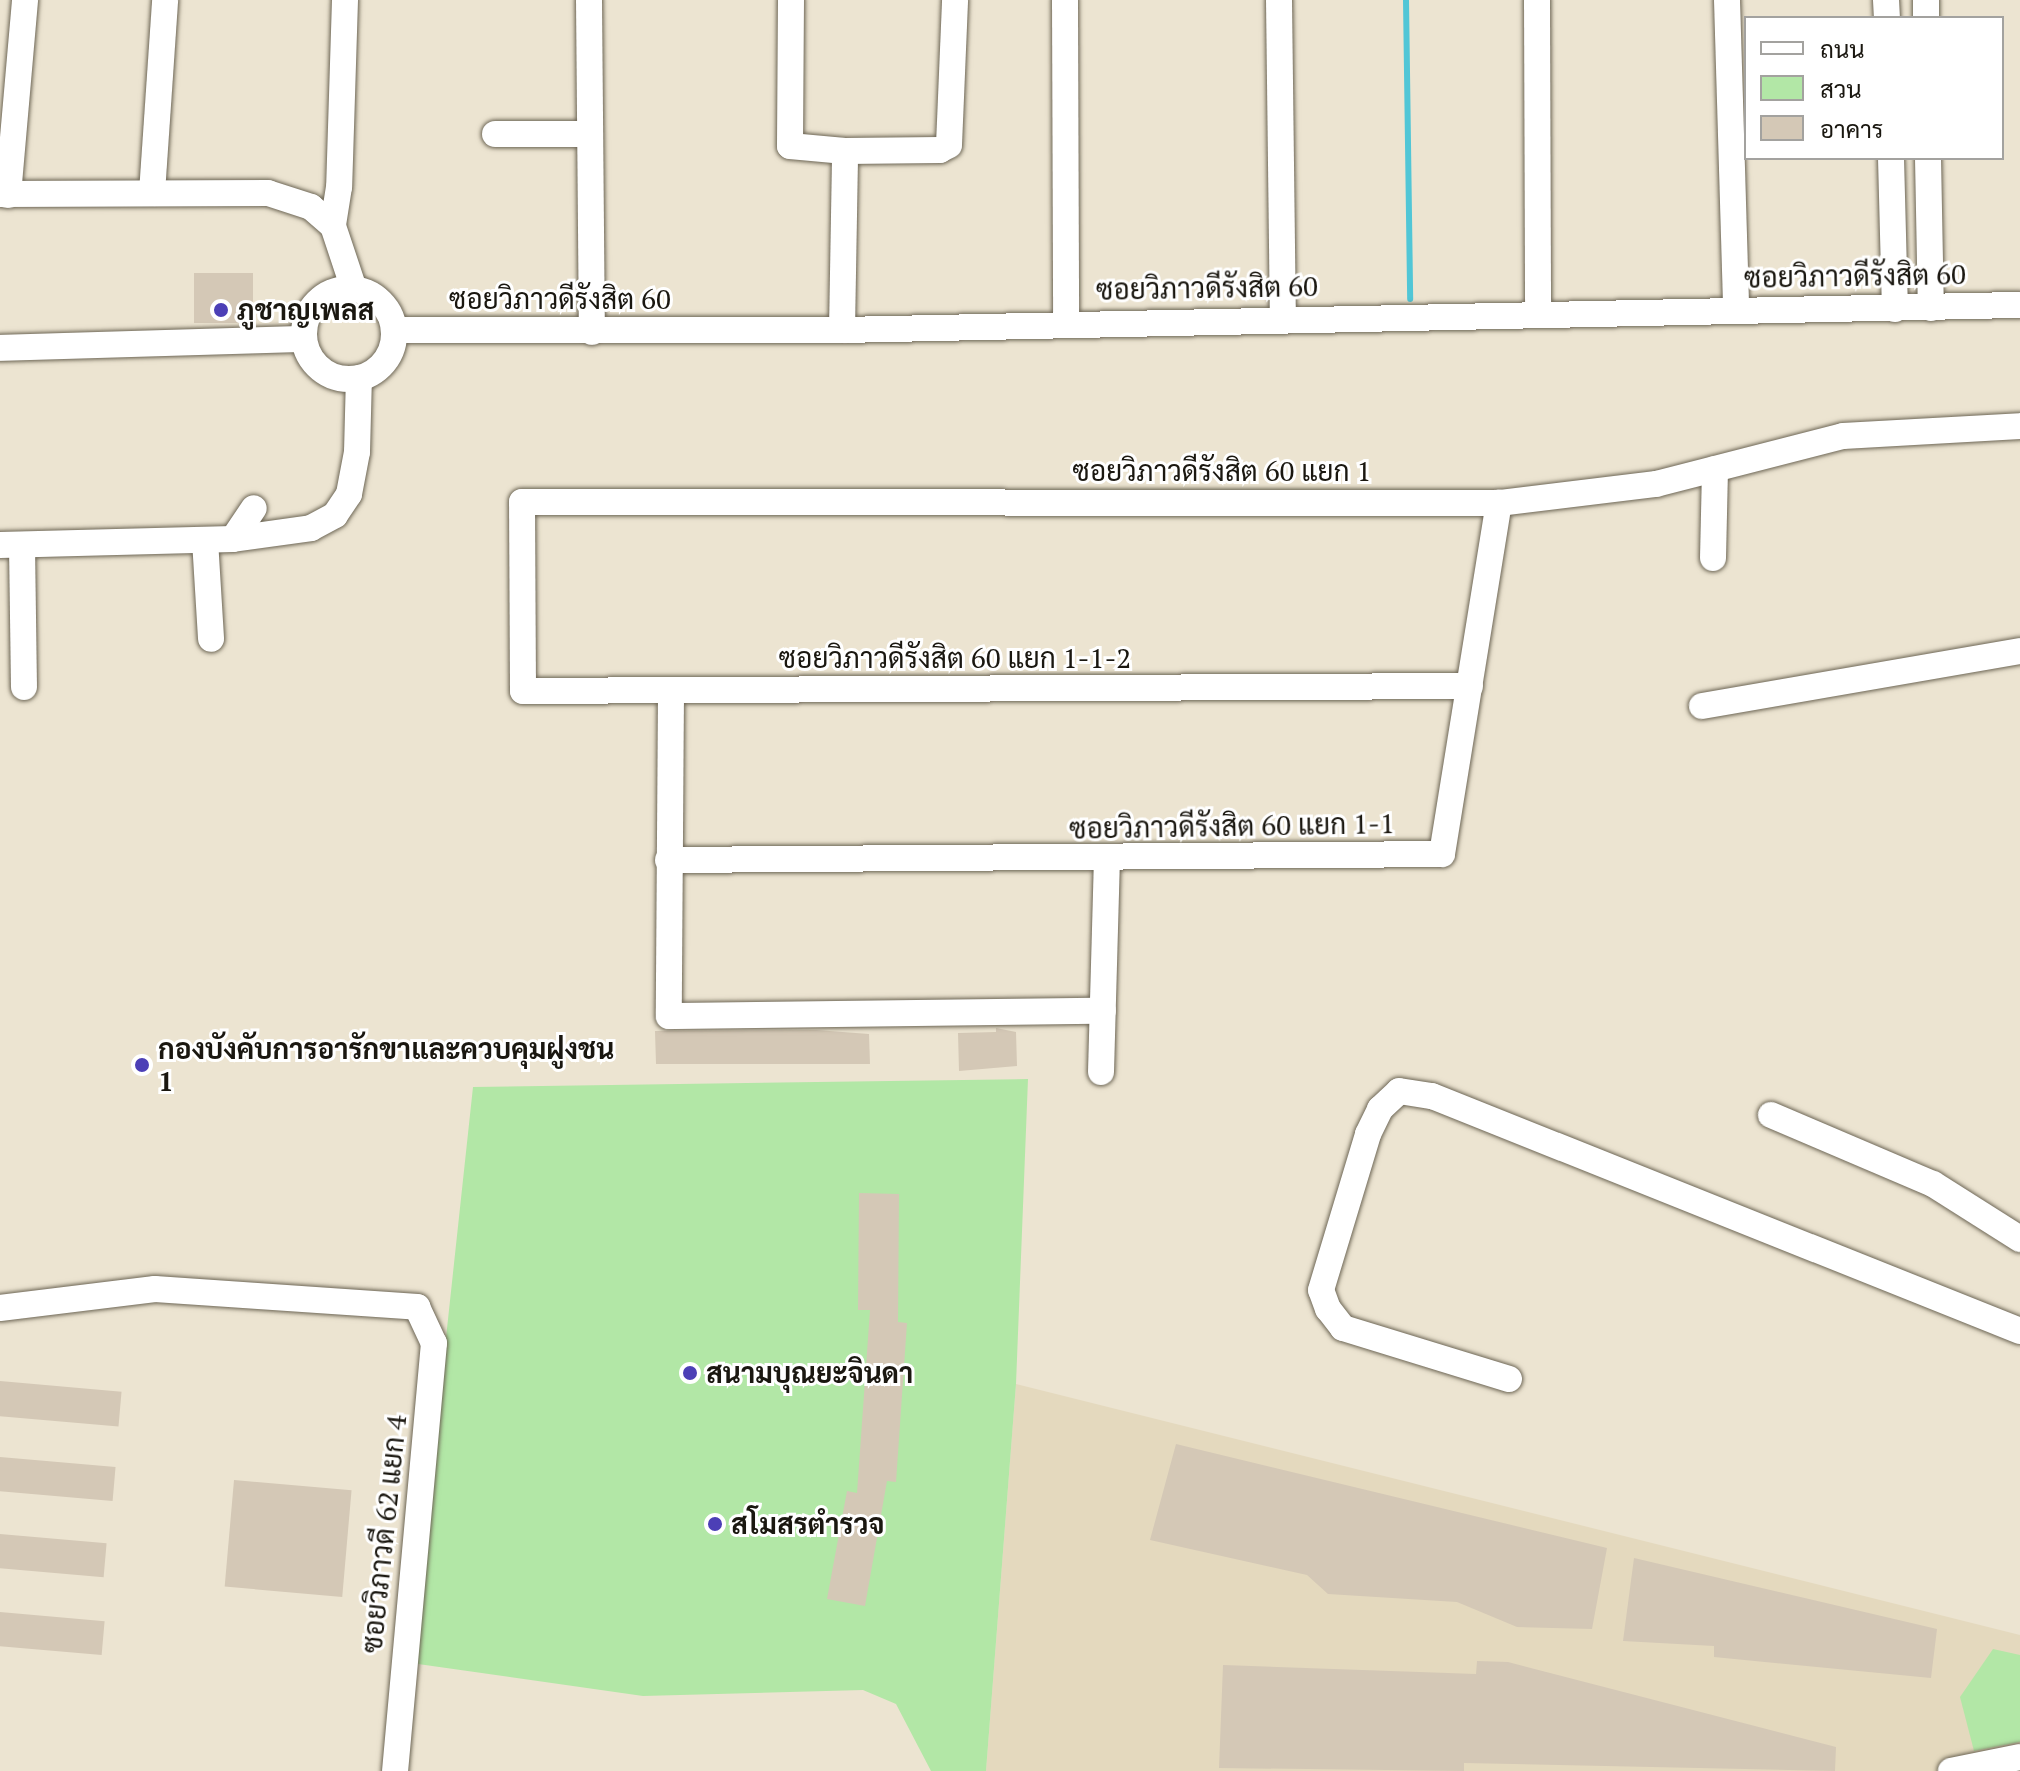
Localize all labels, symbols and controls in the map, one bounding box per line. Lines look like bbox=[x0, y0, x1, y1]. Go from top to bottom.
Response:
legend bbox=[1744, 16, 2004, 160]
text: ถนน bbox=[1820, 33, 1865, 65]
text: สวน bbox=[1820, 73, 1862, 105]
text: อาคาร bbox=[1820, 113, 1883, 145]
street label: ซอยวิภาวดีรังสิต 60 bbox=[1744, 257, 1966, 295]
street label: ซอยวิภาวดีรังสิต 60 bbox=[1096, 269, 1318, 307]
street label: ซอยวิภาวดีรังสิต 60 bbox=[449, 282, 671, 316]
place label: ภูชาญเพลส bbox=[237, 293, 374, 327]
marker: ภูชาญเพลส bbox=[212, 301, 230, 319]
street label: ซอยวิภาวดีรังสิต 60 แยก 1 bbox=[1073, 454, 1371, 488]
street label: ซอยวิภาวดีรังสิต 60 แยก 1-1-2 bbox=[779, 641, 1131, 675]
street label: ซอยวิภาวดีรังสิต 60 แยก 1-1 bbox=[1069, 806, 1395, 846]
place label: กองบังคับการอารักขาและควบคุมฝูงชน 1 bbox=[158, 1032, 614, 1098]
marker: กองบังคับการอารักขาและควบคุมฝูงชน 1 bbox=[133, 1056, 151, 1074]
place label: สนามบุณยะจินดา bbox=[706, 1356, 913, 1390]
marker: สนามบุณยะจินดา bbox=[681, 1364, 699, 1382]
street label: ซอยวิภาวดี 62 แยก 4 bbox=[355, 1413, 413, 1655]
place label: สโมสรตำรวจ bbox=[731, 1507, 884, 1541]
marker: สโมสรตำรวจ bbox=[706, 1515, 724, 1533]

